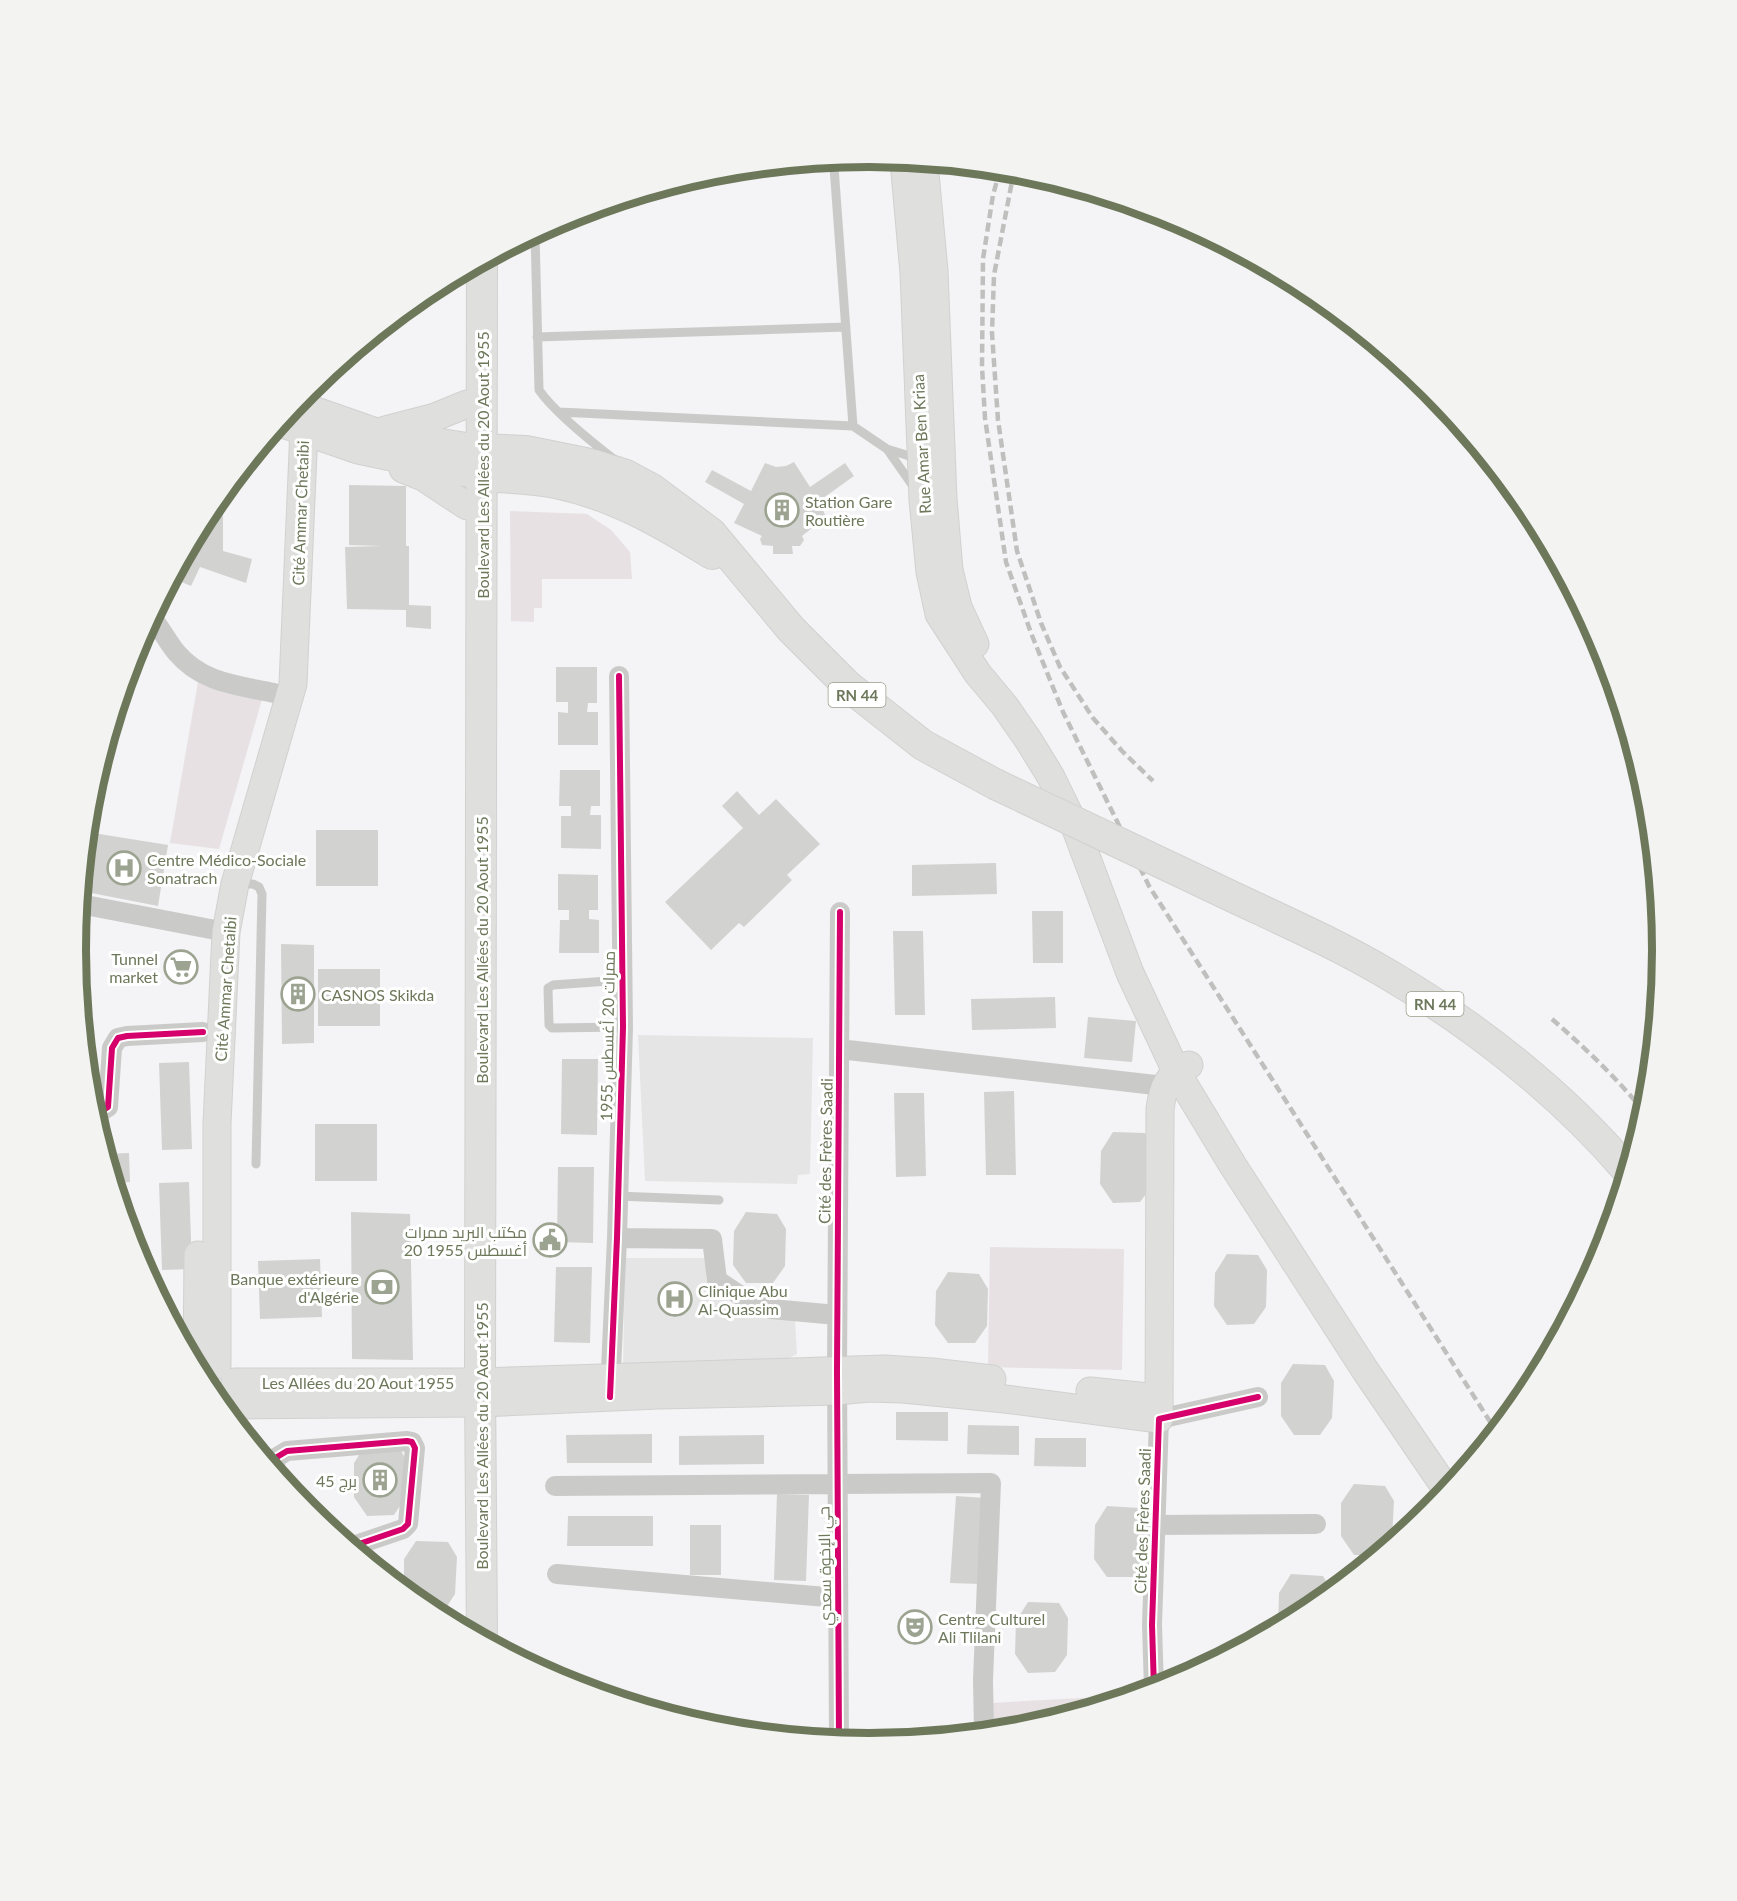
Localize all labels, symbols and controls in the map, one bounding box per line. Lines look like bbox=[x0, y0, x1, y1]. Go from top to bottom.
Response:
street label: Boulevard Les Allées du 20 Aout 1955 bbox=[473, 331, 492, 599]
street label: Rue Amar Ben Kriaa bbox=[908, 374, 934, 514]
street label: Cité Ammar Chetaibi bbox=[288, 440, 312, 586]
building icon: Station Gare Routière bbox=[764, 492, 800, 528]
place label: Station Gare Routière bbox=[805, 492, 892, 529]
road number: RN 44 bbox=[828, 683, 886, 707]
street label: Boulevard Les Allées du 20 Aout 1955 bbox=[472, 816, 491, 1084]
hospital icon: Centre Médico-Sociale Sonatrach bbox=[106, 850, 142, 886]
place label: Centre Médico-Sociale Sonatrach bbox=[147, 850, 306, 887]
street label: Cité Ammar Chetaibi bbox=[210, 916, 240, 1062]
place label: Tunnel market bbox=[109, 949, 158, 986]
supermarket icon: Tunnel market bbox=[163, 949, 199, 985]
street label: ممرات 20 أغسطس 1955 bbox=[596, 951, 620, 1121]
building icon: CASNOS Skikda bbox=[280, 976, 316, 1012]
place label: CASNOS Skikda bbox=[321, 985, 434, 1004]
road number: RN 44 bbox=[1406, 992, 1464, 1016]
street label: Cité des Frères Saadi bbox=[814, 1078, 836, 1224]
place label: مكتب البريد ممرات 20 أغسطس 1955 bbox=[404, 1222, 527, 1261]
public building icon: مكتب البريد ممرات 20 أغسطس 1955 bbox=[532, 1222, 568, 1258]
place label: Banque extérieure d'Algérie bbox=[230, 1269, 359, 1306]
bank icon: Banque extérieure d'Algérie bbox=[364, 1269, 400, 1305]
hospital icon: Clinique Abu Al-Quassim bbox=[657, 1281, 693, 1317]
place label: Clinique Abu Al-Quassim bbox=[698, 1281, 788, 1318]
street label: Boulevard Les Allées du 20 Aout 1955 bbox=[472, 1302, 491, 1570]
street label: Les Allées du 20 Aout 1955 bbox=[262, 1373, 454, 1392]
street label: Cité des Frères Saadi bbox=[1130, 1448, 1154, 1594]
building icon: برج 45 bbox=[362, 1462, 398, 1498]
place label: برج 45 bbox=[316, 1471, 357, 1493]
street label: حي الإخوة سعدي bbox=[813, 1506, 840, 1626]
theatre icon: Centre Culturel Ali Tlilani bbox=[897, 1609, 933, 1645]
place label: Centre Culturel Ali Tlilani bbox=[938, 1609, 1045, 1646]

